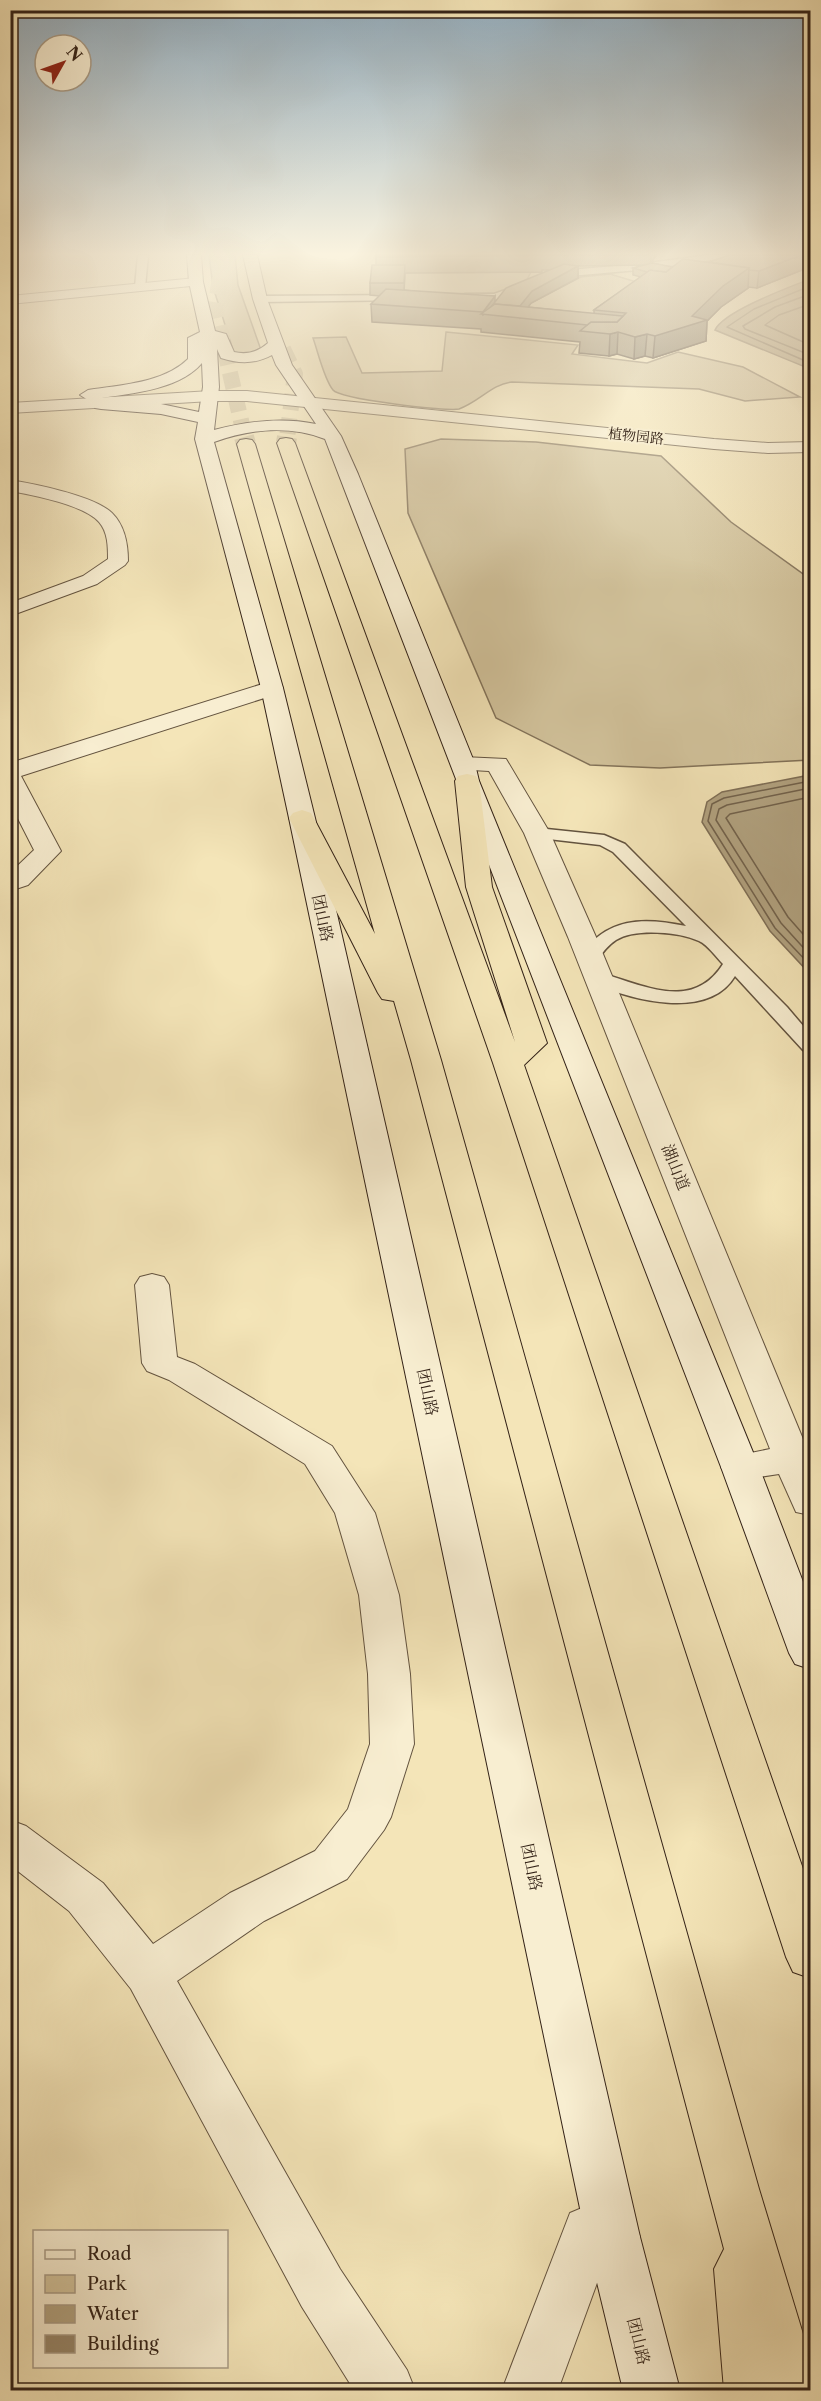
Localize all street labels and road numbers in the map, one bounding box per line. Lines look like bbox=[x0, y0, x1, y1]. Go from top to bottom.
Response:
street label: 植物园路 bbox=[607, 424, 665, 448]
street label: 团山路 bbox=[308, 892, 338, 944]
street label: 湖山道 bbox=[658, 1141, 694, 1193]
street label: 团山路 bbox=[413, 1366, 443, 1418]
street label: 团山路 bbox=[517, 1841, 547, 1893]
street label: 团山路 bbox=[623, 2315, 655, 2367]

